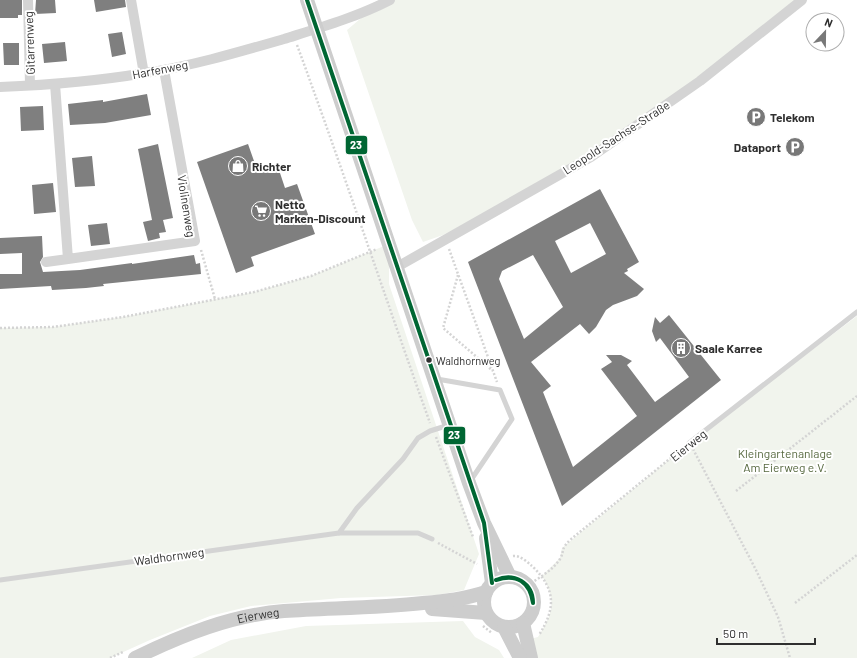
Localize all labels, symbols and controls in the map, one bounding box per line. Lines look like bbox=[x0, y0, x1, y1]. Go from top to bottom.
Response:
street label: Gitarrenweg bbox=[21, 11, 37, 75]
north arrow bbox=[805, 12, 845, 52]
text: N bbox=[823, 15, 835, 30]
street label: Harfenweg bbox=[131, 57, 189, 81]
street label: Leopold-Sachse-Straße bbox=[560, 97, 672, 177]
parking icon: Telekom bbox=[745, 106, 767, 128]
place label: Telekom bbox=[770, 110, 815, 124]
line badge: 23 bbox=[345, 135, 368, 155]
parking icon: Dataport bbox=[784, 136, 806, 158]
text: 23 bbox=[350, 138, 362, 151]
place label: Dataport bbox=[734, 140, 781, 154]
shop icon: Richter bbox=[227, 155, 249, 177]
place label: Richter bbox=[252, 159, 291, 173]
street label: Violinenweg bbox=[175, 174, 199, 238]
place label: Netto Marken-Discount bbox=[275, 197, 366, 225]
supermarket icon: Netto Marken-Discount bbox=[250, 200, 272, 222]
building icon: Saale Karree bbox=[670, 337, 692, 359]
place label: Saale Karree bbox=[695, 341, 763, 355]
place label: Waldhornweg bbox=[436, 354, 501, 367]
marker: Waldhornweg bbox=[424, 355, 434, 365]
line badge: 23 bbox=[443, 426, 466, 445]
street label: Eierweg bbox=[667, 426, 709, 464]
text: 23 bbox=[448, 428, 460, 441]
park label: Kleingartenanlage Am Eierweg e.V. bbox=[738, 446, 832, 474]
street label: Waldhornweg bbox=[133, 544, 205, 568]
street label: Eierweg bbox=[236, 604, 280, 626]
scale bar bbox=[717, 620, 815, 646]
text: 50 m bbox=[723, 626, 748, 640]

